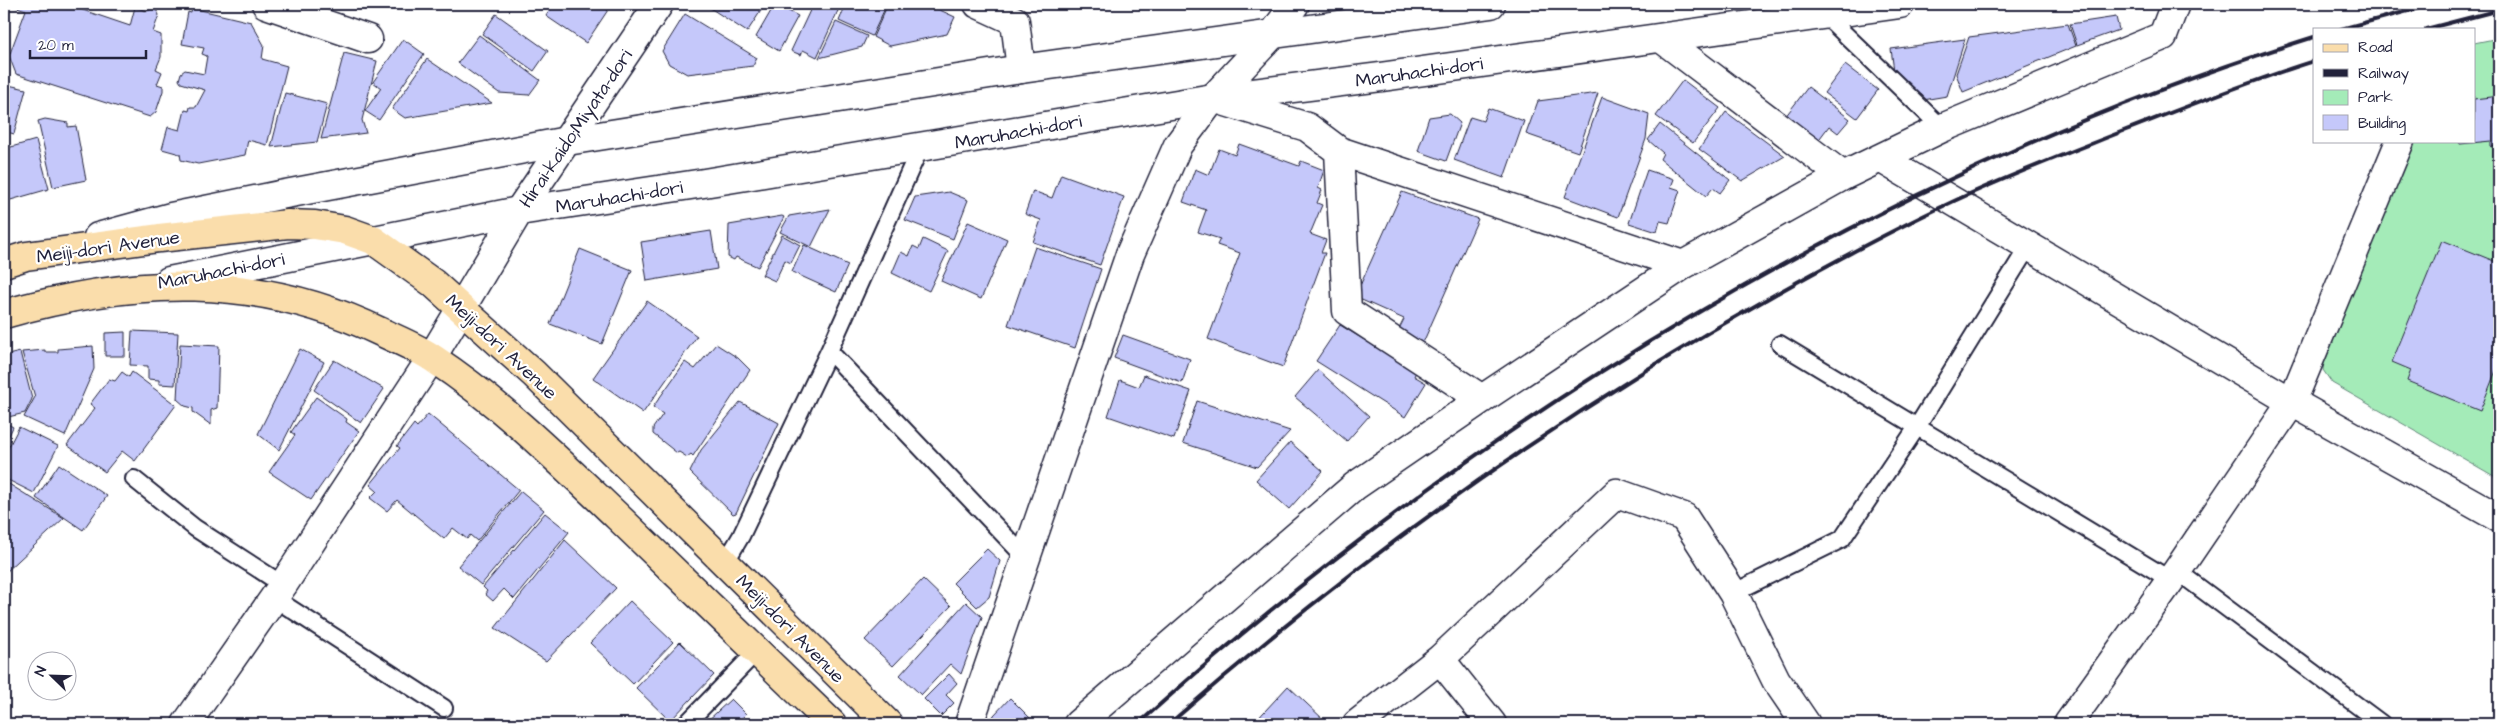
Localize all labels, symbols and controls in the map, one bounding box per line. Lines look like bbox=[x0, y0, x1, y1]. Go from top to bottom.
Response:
scale bar bbox=[30, 28, 146, 60]
legend bbox=[2313, 28, 2476, 142]
text: 20 m bbox=[38, 35, 74, 56]
text: Road bbox=[2358, 37, 2393, 58]
street label: Hirai-kaido;Miyata-dori bbox=[513, 44, 640, 214]
street label: Maruhachi-dori bbox=[1354, 50, 1485, 95]
text: Railway bbox=[2358, 63, 2409, 85]
text: Park bbox=[2358, 87, 2393, 108]
street label: Maruhachi-dori bbox=[953, 108, 1084, 157]
text: Building bbox=[2358, 113, 2406, 135]
street label: Maruhachi-dori bbox=[554, 174, 685, 221]
street label: Meiji-dori Avenue bbox=[35, 224, 181, 271]
street label: Maruhachi-dori bbox=[156, 246, 287, 297]
street label: Meiji-dori Avenue bbox=[439, 288, 563, 406]
street label: Meiji-dori Avenue bbox=[729, 569, 850, 690]
north arrow bbox=[28, 650, 78, 700]
text: N bbox=[30, 663, 52, 679]

